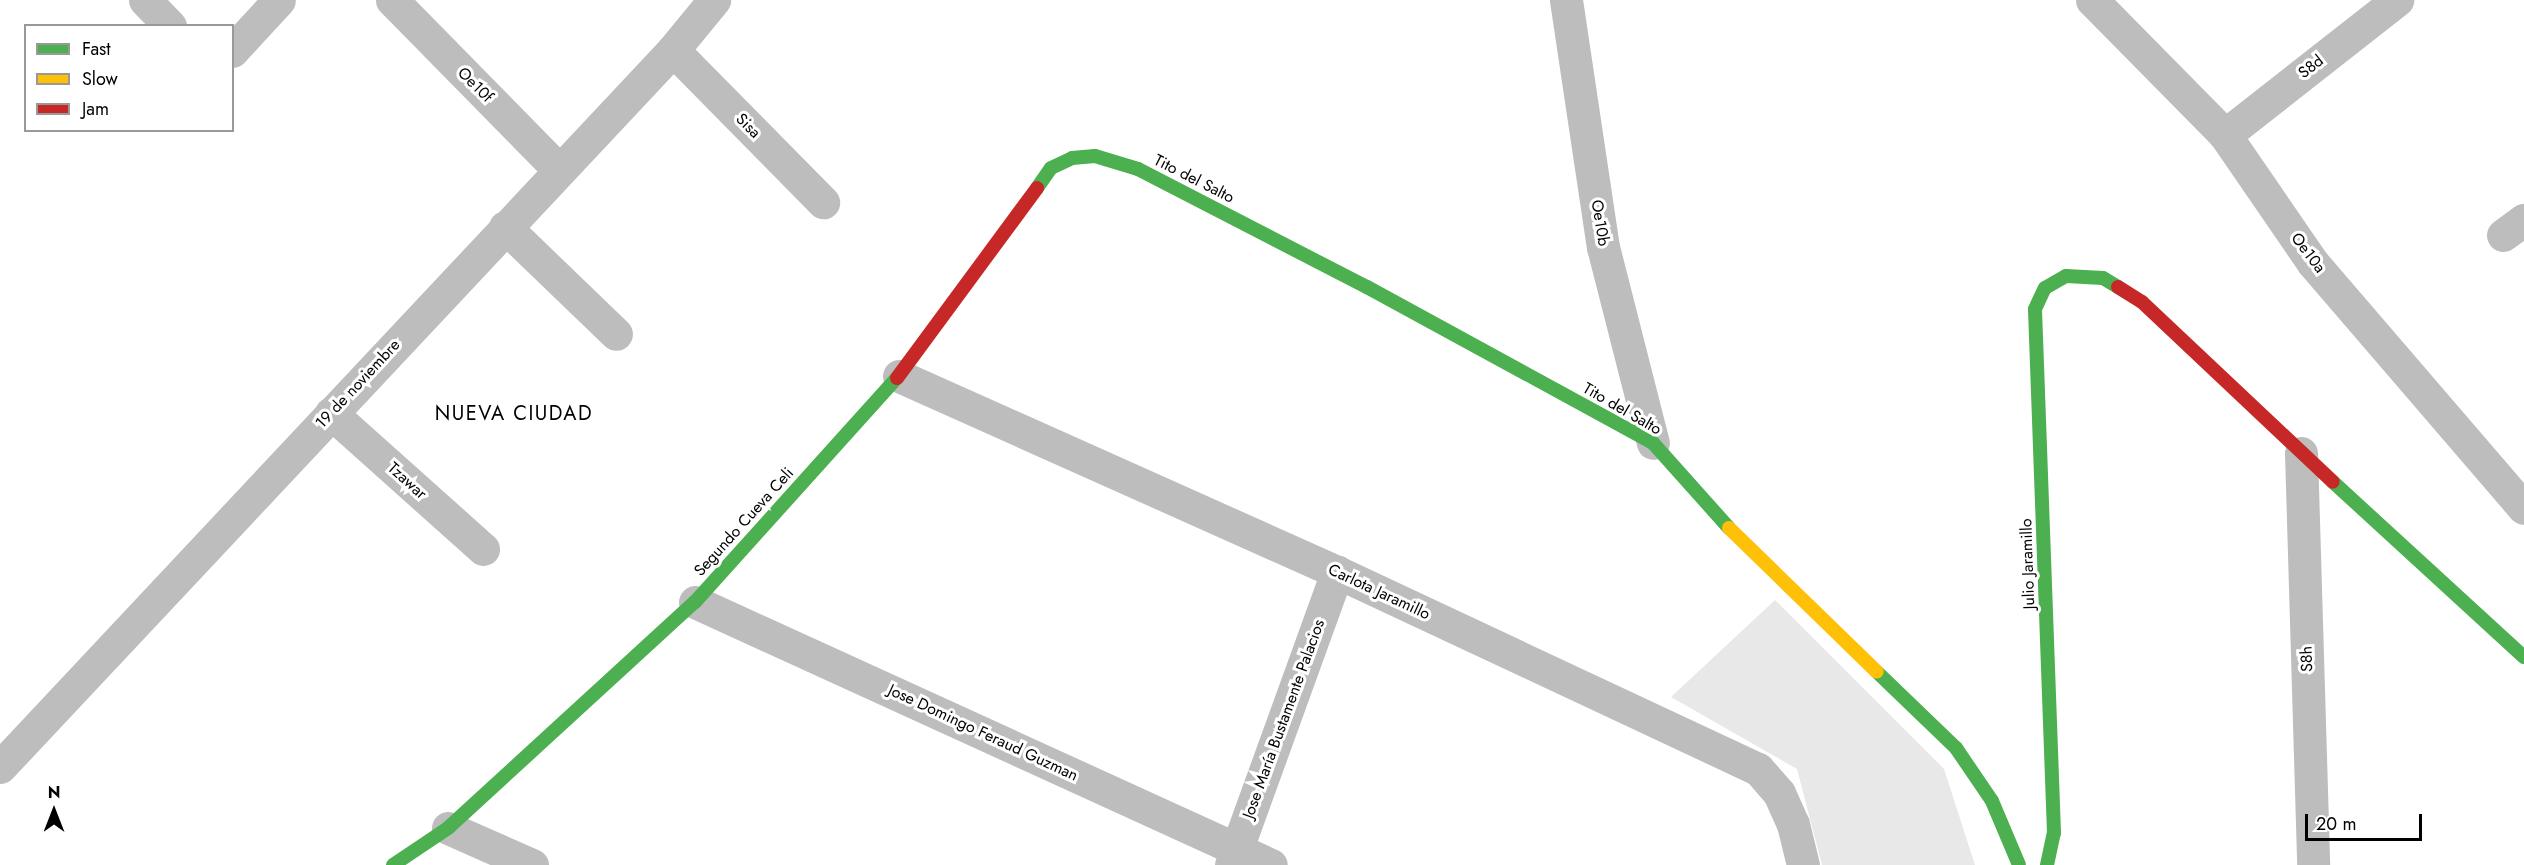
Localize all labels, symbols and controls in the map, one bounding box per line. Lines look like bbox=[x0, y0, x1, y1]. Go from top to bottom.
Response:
legend bbox=[24, 24, 234, 132]
text: Fast bbox=[82, 36, 111, 62]
street label: S8d bbox=[2295, 51, 2327, 83]
street label: Oe10f bbox=[453, 63, 497, 107]
text: Slow bbox=[82, 66, 118, 92]
text: Jam bbox=[82, 96, 109, 122]
street label: Sisa bbox=[732, 110, 764, 142]
street label: Tito del Salto bbox=[1151, 151, 1237, 207]
street label: Oe10b bbox=[1587, 198, 1613, 248]
street label: Oe10a bbox=[2287, 229, 2329, 277]
street label: 19 de noviembre bbox=[312, 335, 404, 433]
street label: Tito del Salto bbox=[1579, 379, 1665, 439]
district label: NUEVA CIUDAD bbox=[435, 401, 593, 425]
street label: Tzawar bbox=[383, 458, 431, 504]
street label: Segundo Cueva Celi bbox=[690, 464, 798, 580]
street label: Julio Jaramillo bbox=[2017, 518, 2039, 610]
street label: Carlota Jaramillo bbox=[1325, 560, 1433, 624]
street label: Jose María Bustamente Palacios bbox=[1239, 617, 1329, 821]
street label: S8h bbox=[2297, 646, 2317, 672]
street label: Jose Domingo Feraud Guzman bbox=[885, 680, 1081, 786]
north arrow bbox=[24, 781, 84, 841]
text: N bbox=[48, 781, 60, 804]
scale bar bbox=[2308, 802, 2425, 840]
text: 20 m bbox=[2316, 811, 2356, 837]

